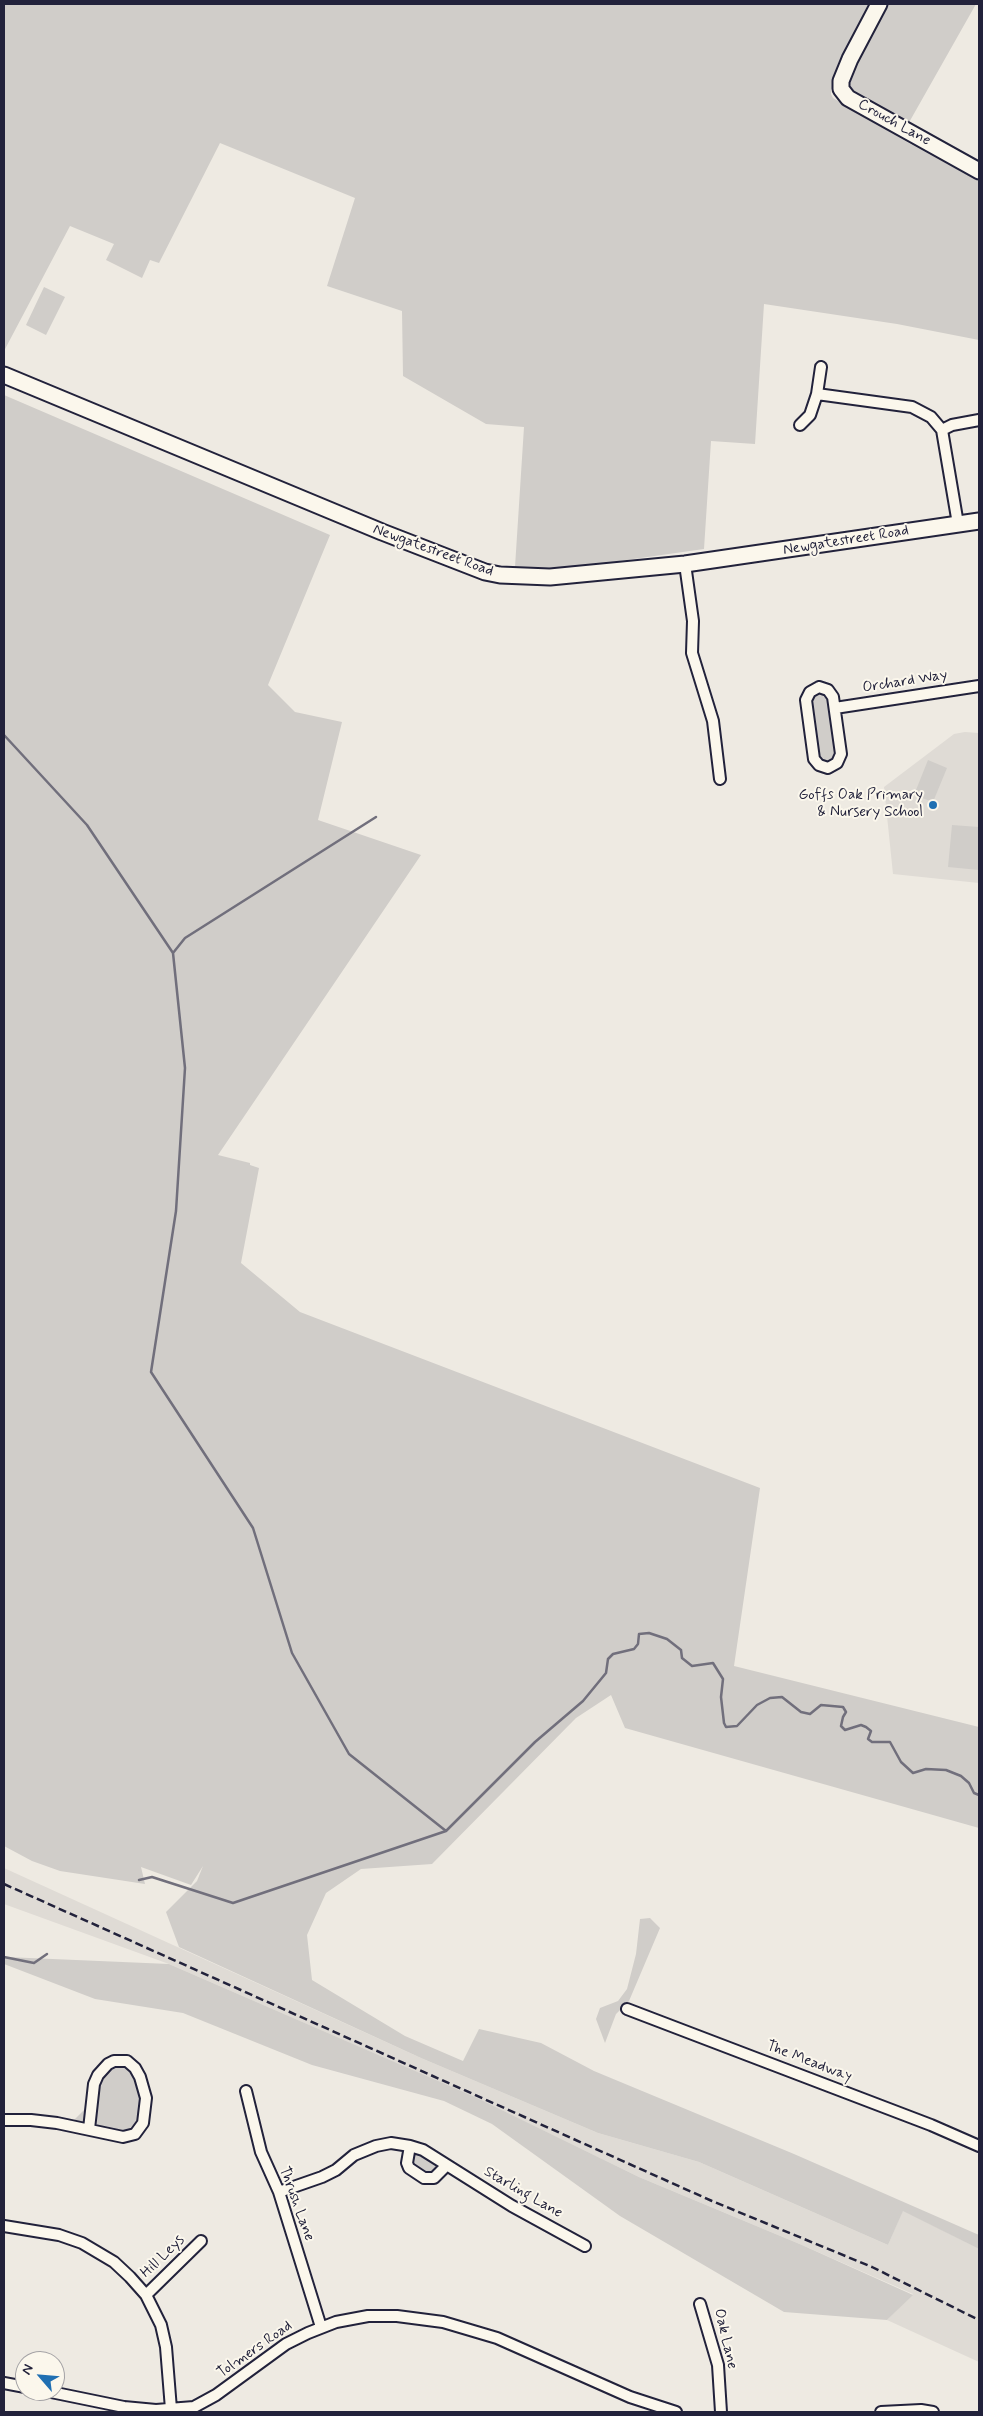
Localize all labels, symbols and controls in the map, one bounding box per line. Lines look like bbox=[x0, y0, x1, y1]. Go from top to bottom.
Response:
street label: Crouch Lane bbox=[855, 96, 933, 150]
street label: Newgatestreet Road bbox=[370, 521, 496, 581]
street label: Newgatestreet Road bbox=[782, 522, 910, 560]
street label: Orchard Way bbox=[861, 666, 949, 698]
place label: Goffs Oak Primary & Nursery School bbox=[798, 787, 923, 822]
marker: Goffs Oak Primary & Nursery School bbox=[927, 799, 939, 811]
street label: The Meadway bbox=[764, 2037, 854, 2087]
street label: Starling Lane bbox=[480, 2163, 566, 2223]
street label: Thrush Lane bbox=[274, 2164, 318, 2244]
street label: Hill Leys bbox=[137, 2232, 189, 2282]
street label: Oak Lane bbox=[709, 2307, 741, 2371]
street label: Tolmers Road bbox=[214, 2318, 296, 2382]
north arrow bbox=[15, 2351, 65, 2401]
text: N bbox=[17, 2361, 38, 2378]

